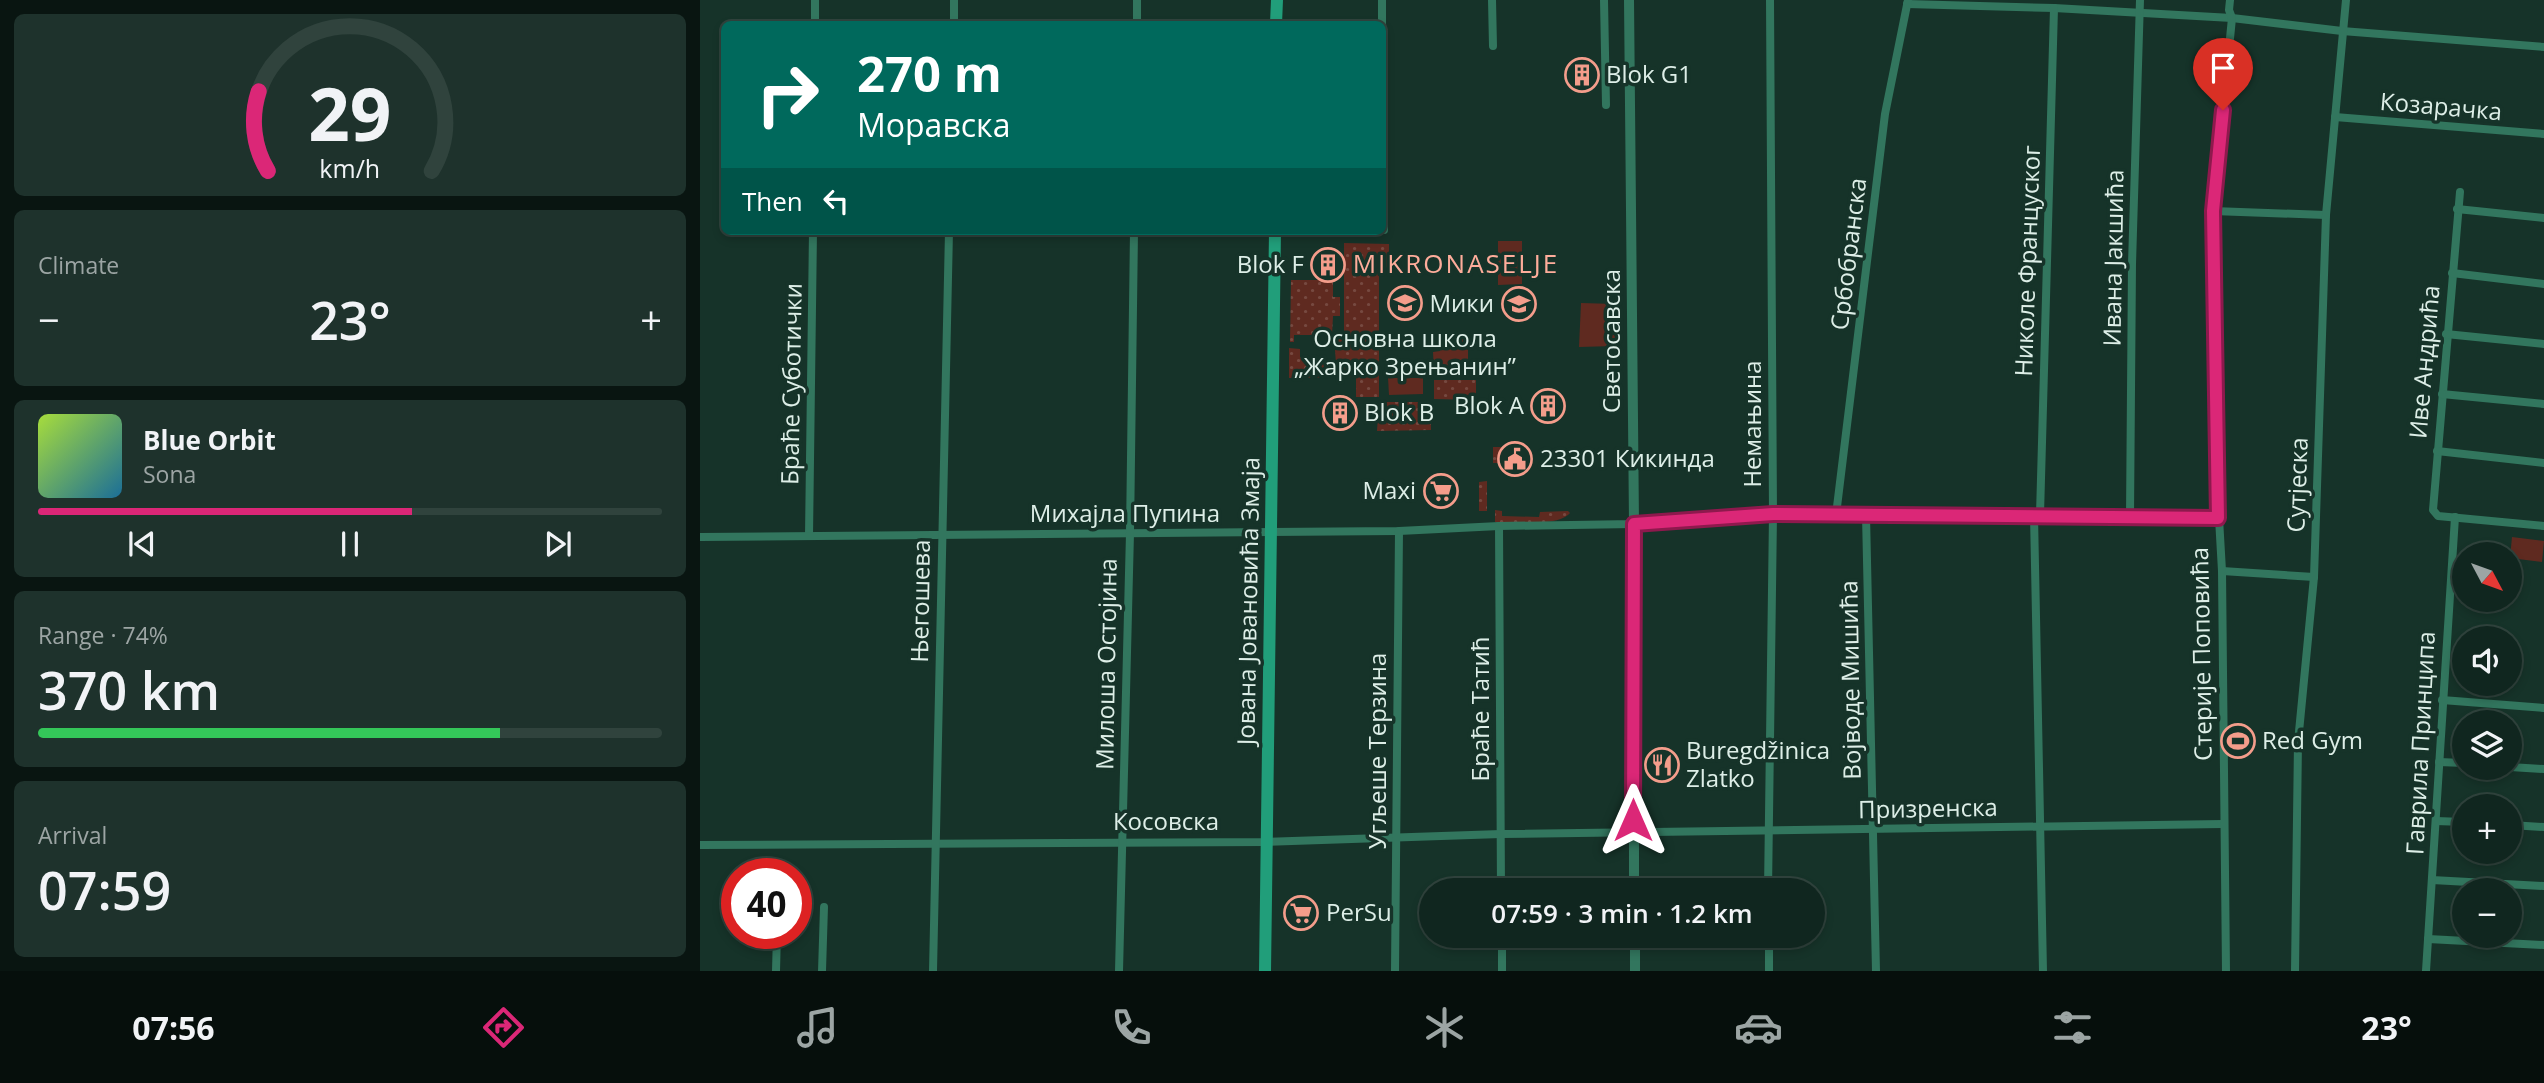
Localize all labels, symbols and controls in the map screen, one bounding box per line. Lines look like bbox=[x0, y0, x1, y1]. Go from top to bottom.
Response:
pin bbox=[2193, 38, 2253, 110]
text: 270 m bbox=[857, 40, 1002, 106]
icon: right bbox=[742, 49, 833, 140]
icon: arrive bbox=[2204, 49, 2242, 87]
building icon: Blok G1 bbox=[1563, 56, 1601, 94]
place label: Blok G1 bbox=[1606, 57, 1692, 90]
text: 29 bbox=[308, 63, 392, 162]
street label: Козарачка bbox=[2379, 84, 2504, 127]
text: Моравска bbox=[857, 103, 1010, 146]
street label: Николе Француског bbox=[2006, 145, 2047, 377]
text: km/h bbox=[320, 151, 380, 185]
street label: Ивана Јакшића bbox=[2094, 169, 2131, 347]
street label: Србобранска bbox=[1822, 176, 1873, 332]
icon: left bbox=[817, 182, 855, 220]
text: Then bbox=[742, 183, 803, 219]
district label: MIKRONASELJE bbox=[1353, 245, 1559, 281]
building icon: Blok F bbox=[1309, 246, 1347, 284]
place label: Blok F bbox=[1237, 247, 1304, 280]
text: Climate bbox=[38, 249, 119, 281]
street label: Светосавска bbox=[1594, 269, 1627, 413]
street label: Браће Суботички bbox=[772, 283, 809, 485]
text: 23° bbox=[309, 284, 391, 355]
school or university icon: Основна школа „Жарко Зрењанин” bbox=[1386, 284, 1424, 322]
street label: Иве Андрића bbox=[2400, 284, 2447, 440]
school or university icon: Мики bbox=[1500, 285, 1538, 323]
place label: Мики bbox=[1430, 286, 1494, 319]
text: − bbox=[38, 293, 60, 345]
text: + bbox=[640, 293, 662, 345]
place label: Основна школа „Жарко Зрењанин” bbox=[1294, 321, 1517, 382]
street label: Немањина bbox=[1735, 360, 1768, 488]
building icon: Blok A bbox=[1529, 387, 1567, 425]
place label: Blok A bbox=[1454, 388, 1525, 421]
building icon: Blok B bbox=[1321, 394, 1359, 432]
place label: Blok B bbox=[1364, 395, 1434, 428]
text: Blue Orbit bbox=[143, 422, 276, 458]
street label: Сутјеска bbox=[2278, 437, 2315, 533]
public building icon: 23301 Кикинда bbox=[1496, 440, 1534, 478]
place label: 23301 Кикинда bbox=[1540, 441, 1715, 474]
street label: Јована Јовановића Змаја bbox=[1228, 457, 1267, 747]
text: Sona bbox=[143, 458, 196, 490]
supermarket icon: Maxi bbox=[1422, 472, 1460, 510]
place label: Maxi bbox=[1362, 473, 1416, 506]
street label: Михајла Пупина bbox=[1030, 496, 1220, 529]
icon: previous bbox=[123, 525, 161, 563]
icon: pause bbox=[331, 525, 369, 563]
icon: next bbox=[539, 525, 577, 563]
street label: Његошева bbox=[902, 539, 937, 663]
north arrow bbox=[2452, 542, 2522, 612]
map controls bbox=[2452, 542, 2522, 948]
street label: Стерије Поповића bbox=[2182, 547, 2219, 761]
street label: Милоша Остојина bbox=[1087, 558, 1124, 770]
street label: Војводе Мишића bbox=[1831, 580, 1868, 780]
text: Range · 74% bbox=[38, 619, 168, 651]
button: sound bbox=[2452, 626, 2522, 696]
street label: Гаврила Принципа bbox=[2397, 630, 2442, 856]
street label: Браће Татић bbox=[1463, 637, 1496, 781]
street label: Угљеше Терзина bbox=[1360, 653, 1393, 849]
text: 370 km bbox=[38, 654, 220, 725]
button: layers bbox=[2452, 710, 2522, 780]
sports icon: Red Gym bbox=[2219, 722, 2257, 760]
place label: Red Gym bbox=[2262, 723, 2363, 756]
place label: Buregdžinica Zlatko bbox=[1686, 733, 1830, 794]
restaurant icon: Buregdžinica Zlatko bbox=[1643, 746, 1681, 784]
position arrow bbox=[1596, 783, 1670, 857]
street label: Призренска bbox=[1858, 790, 1998, 825]
button: + bbox=[2452, 794, 2522, 864]
street label: Косовска bbox=[1113, 804, 1219, 837]
text: Arrival bbox=[38, 819, 107, 851]
text: 07:59 bbox=[38, 854, 171, 925]
speed limit sign: 40 bbox=[721, 858, 812, 949]
button: − bbox=[2452, 878, 2522, 948]
supermarket icon: PerSu bbox=[1282, 894, 1320, 932]
place label: PerSu bbox=[1326, 895, 1392, 928]
text: 07:59 · 3 min · 1.2 km bbox=[1491, 895, 1753, 931]
icon: directions bbox=[479, 1003, 528, 1052]
icon: music bbox=[793, 1003, 842, 1052]
icon: phone bbox=[1107, 1003, 1156, 1052]
icon: climate bbox=[1420, 1003, 1469, 1052]
icon: car bbox=[1734, 1003, 1783, 1052]
icon: filters bbox=[2048, 1003, 2097, 1052]
text: 07:56 bbox=[132, 1006, 215, 1049]
text: 23° bbox=[2361, 1006, 2412, 1049]

